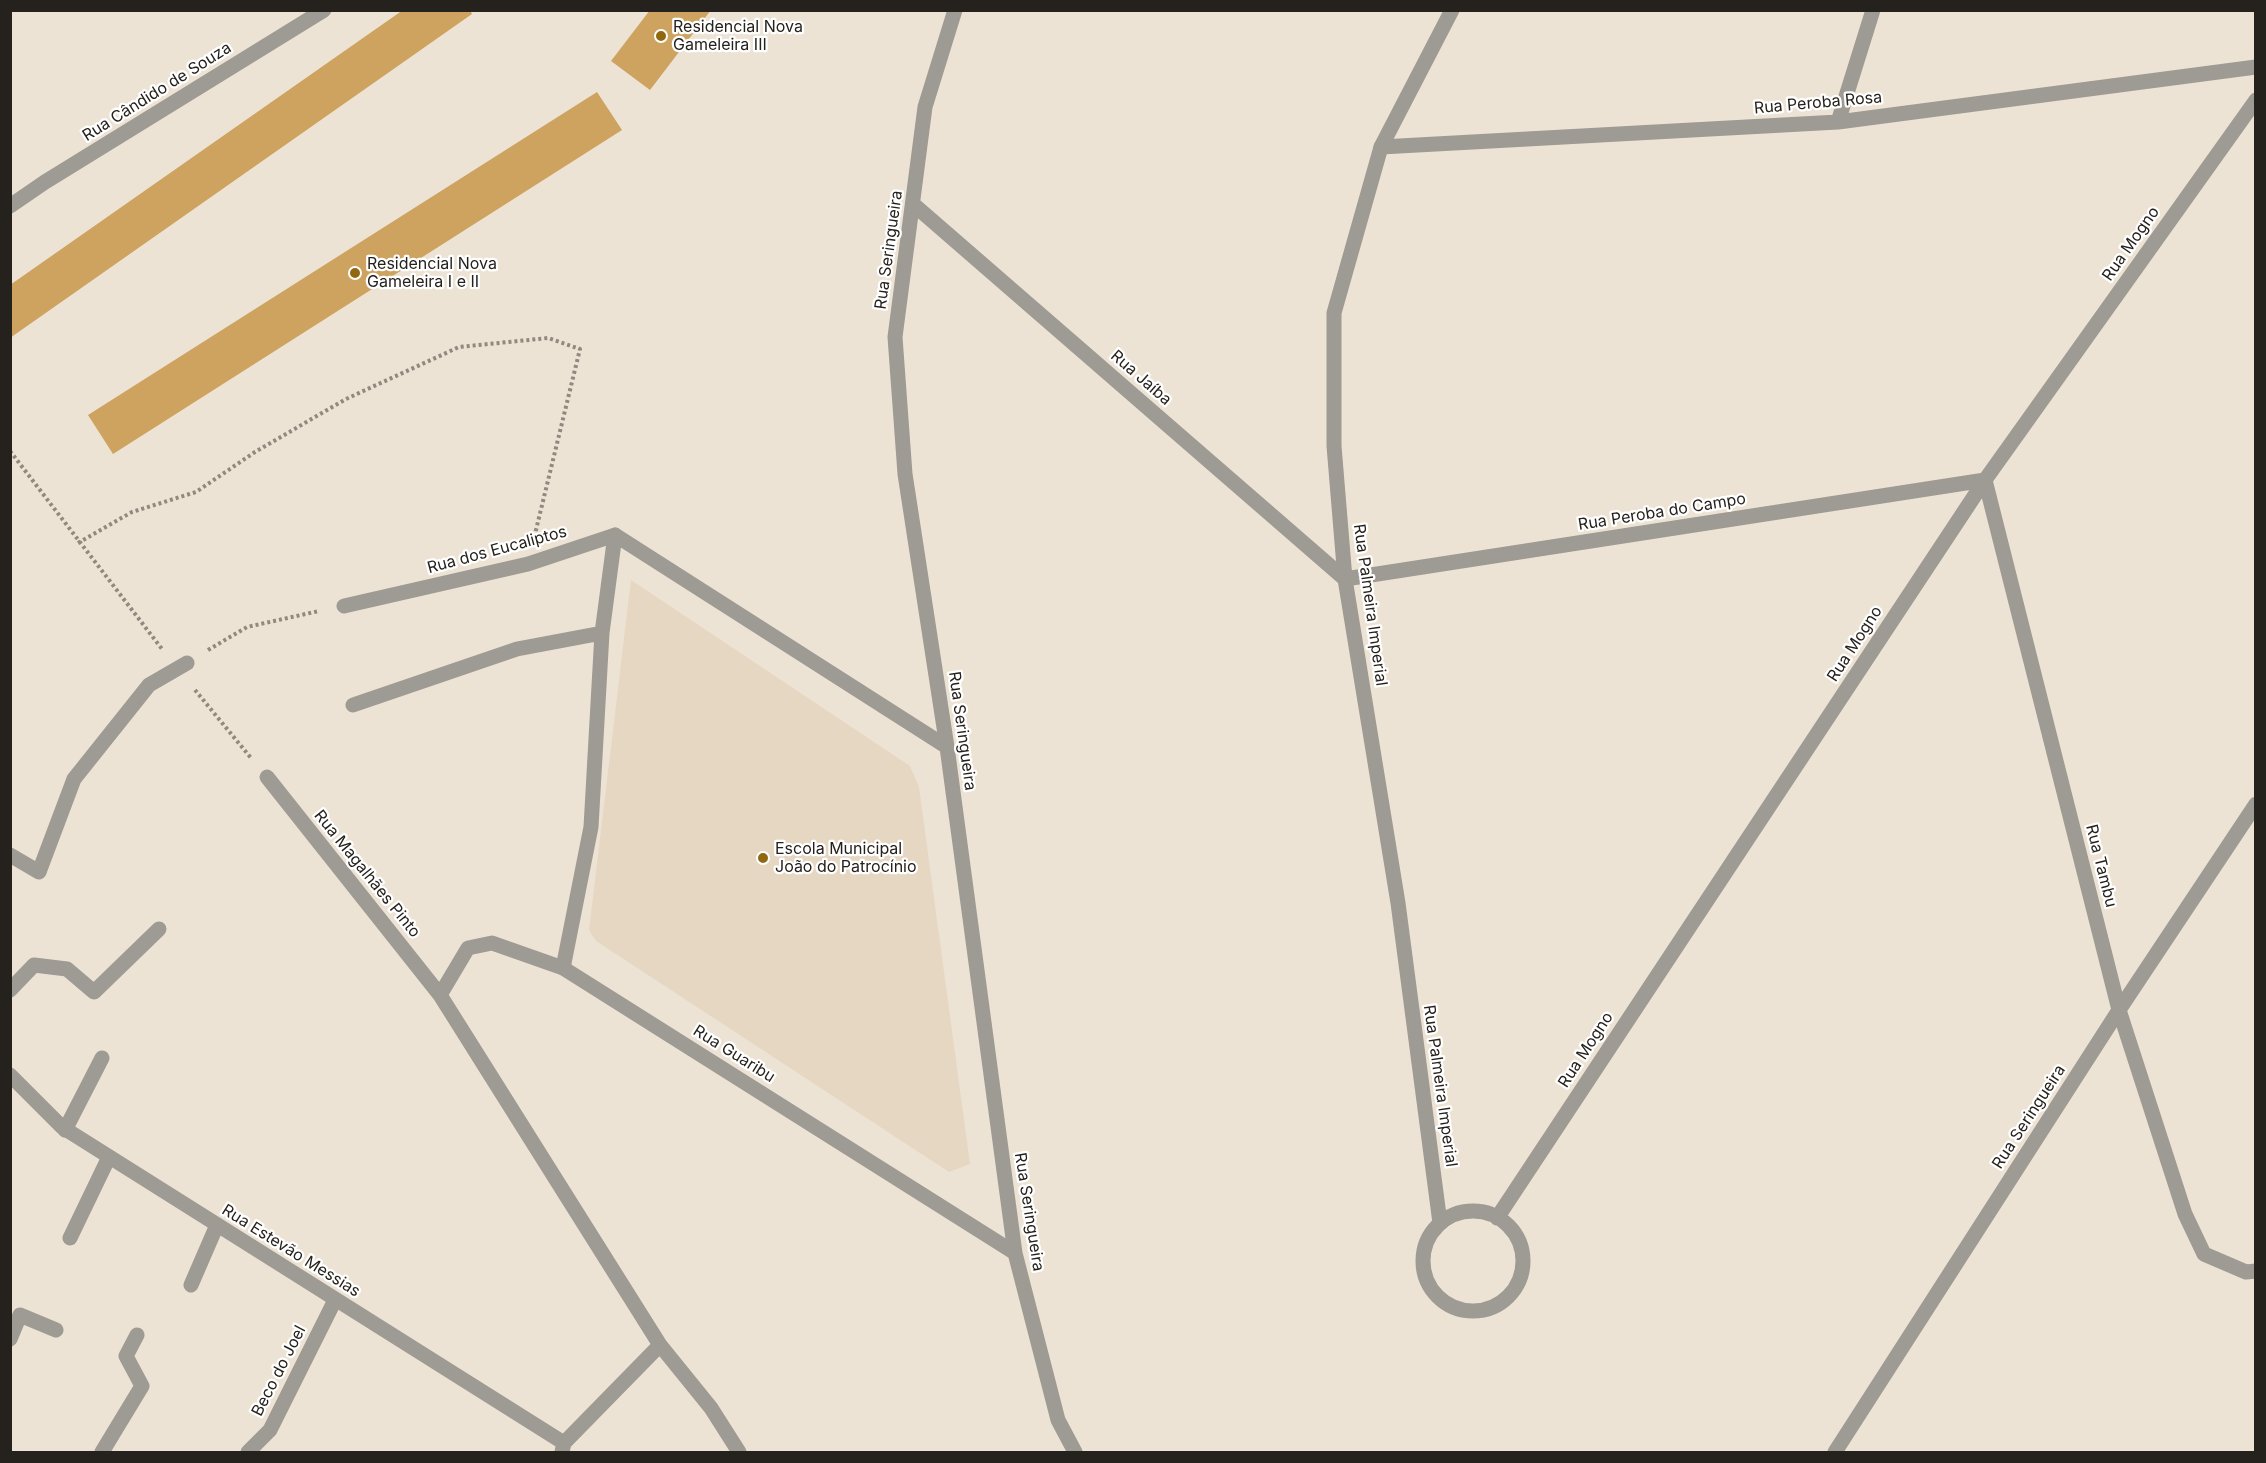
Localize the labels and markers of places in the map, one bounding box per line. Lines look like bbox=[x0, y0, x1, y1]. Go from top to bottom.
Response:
place label: Residencial Nova Gameleira III bbox=[673, 17, 803, 55]
marker: Residencial Nova Gameleira III bbox=[654, 29, 668, 43]
place label: Residencial Nova Gameleira I e II bbox=[367, 254, 497, 292]
marker: Residencial Nova Gameleira I e II bbox=[348, 266, 362, 280]
place label: Escola Municipal João do Patrocínio bbox=[775, 839, 917, 877]
marker: Escola Municipal João do Patrocínio bbox=[756, 851, 770, 865]

